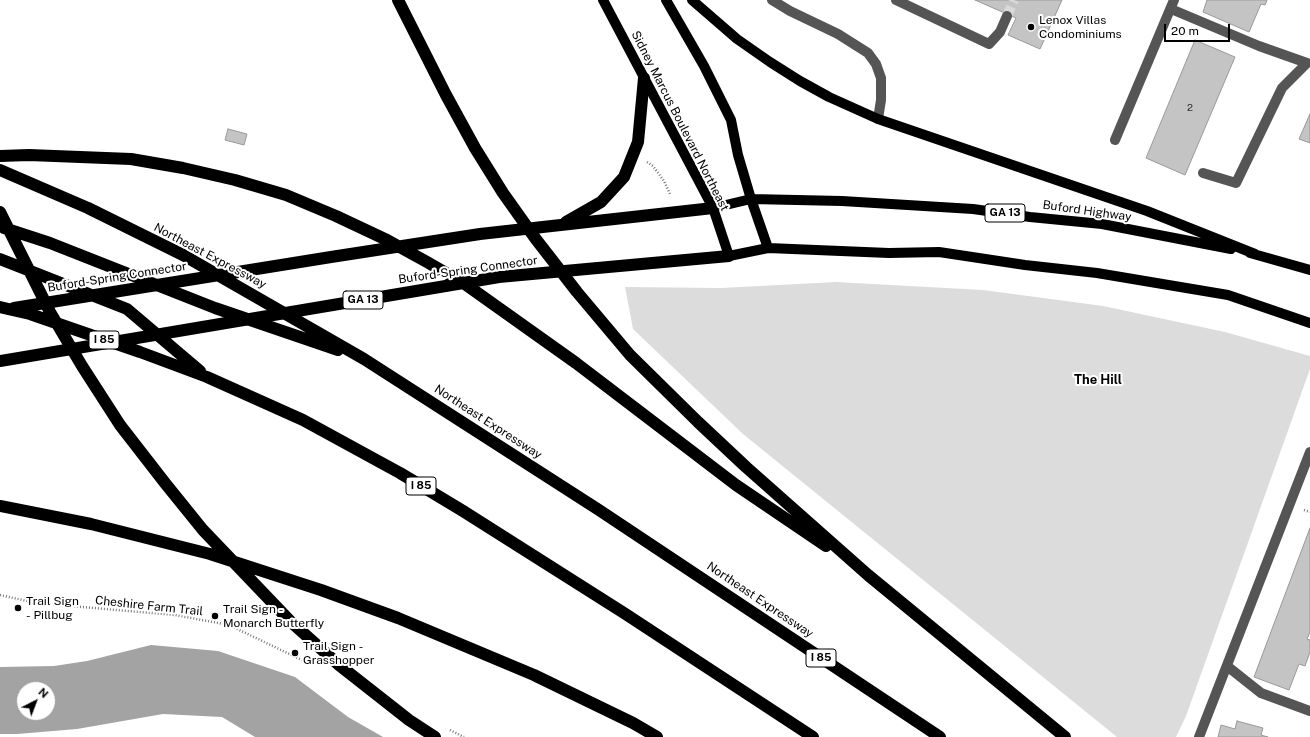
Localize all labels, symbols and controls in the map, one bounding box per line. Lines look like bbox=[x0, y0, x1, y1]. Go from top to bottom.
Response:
place label: Lenox Villas Condominiums bbox=[1039, 13, 1122, 41]
scale bar bbox=[1166, 16, 1232, 42]
marker: Lenox Villas Condominiums bbox=[1026, 22, 1036, 32]
text: 20 m bbox=[1171, 24, 1199, 38]
street label: Sidney Marcus Boulevard Northeast bbox=[628, 28, 732, 214]
house number: 2 bbox=[1187, 102, 1193, 114]
street label: Buford Highway bbox=[1042, 198, 1132, 224]
road number: GA 13 bbox=[985, 204, 1025, 222]
street label: Northeast Expressway bbox=[151, 220, 269, 292]
street label: Buford-Spring Connector bbox=[397, 253, 539, 287]
street label: Buford-Spring Connector bbox=[46, 259, 188, 295]
road number: GA 13 bbox=[343, 291, 383, 309]
road number: I 85 bbox=[89, 331, 119, 349]
district label: The Hill bbox=[1074, 372, 1122, 388]
street label: Northeast Expressway bbox=[431, 382, 545, 462]
road number: I 85 bbox=[406, 477, 436, 495]
street label: Northeast Expressway bbox=[704, 559, 816, 641]
street label: Cheshire Farm Trail bbox=[94, 593, 204, 619]
place label: Trail Sign - Pillbug bbox=[26, 594, 79, 622]
place label: Trail Sign - Monarch Butterfly bbox=[223, 602, 324, 630]
marker: Trail Sign - Pillbug bbox=[13, 603, 23, 613]
marker: Trail Sign - Monarch Butterfly bbox=[210, 611, 220, 621]
place label: Trail Sign - Grasshopper bbox=[303, 639, 374, 667]
marker: Trail Sign - Grasshopper bbox=[290, 648, 300, 658]
road number: I 85 bbox=[806, 649, 836, 667]
north arrow bbox=[16, 681, 56, 721]
text: N bbox=[36, 685, 51, 700]

